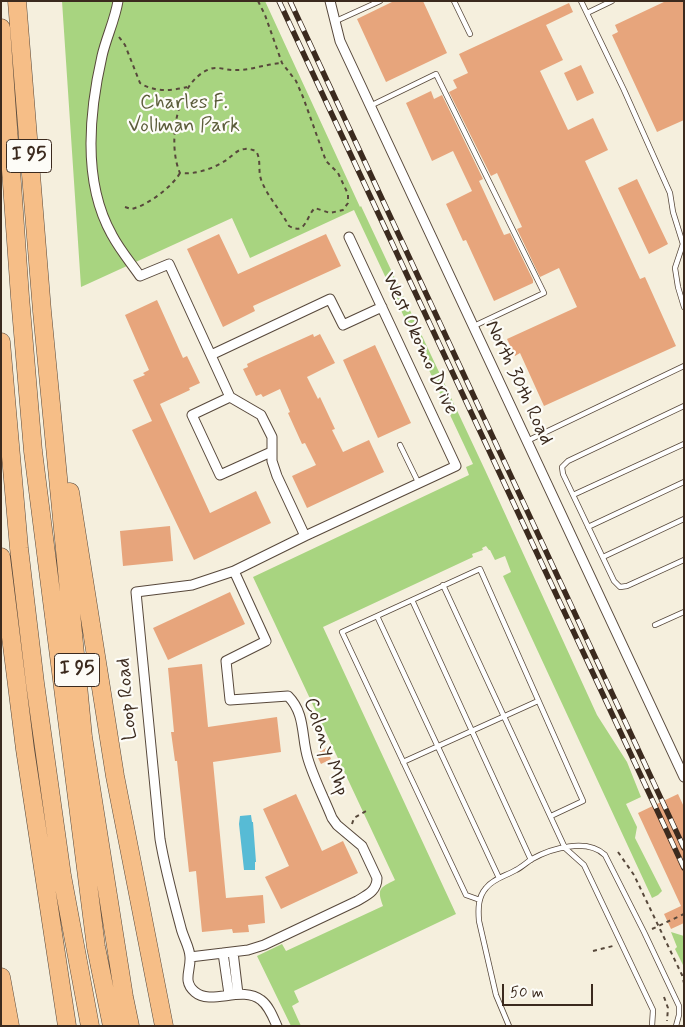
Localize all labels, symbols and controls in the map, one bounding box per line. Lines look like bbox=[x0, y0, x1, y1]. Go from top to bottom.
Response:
park label: Charles F. Vollman Park bbox=[128, 92, 240, 139]
road number: I 95 bbox=[6, 140, 52, 172]
street label: West Okomo Drive bbox=[376, 269, 462, 419]
street label: North 30th Road bbox=[479, 317, 557, 449]
road number: I 95 bbox=[54, 654, 100, 686]
street label: Loop Road bbox=[112, 657, 144, 741]
street label: Colony Mhp bbox=[297, 695, 353, 799]
scale bar bbox=[505, 974, 596, 1006]
text: 50 m bbox=[510, 983, 544, 1003]

